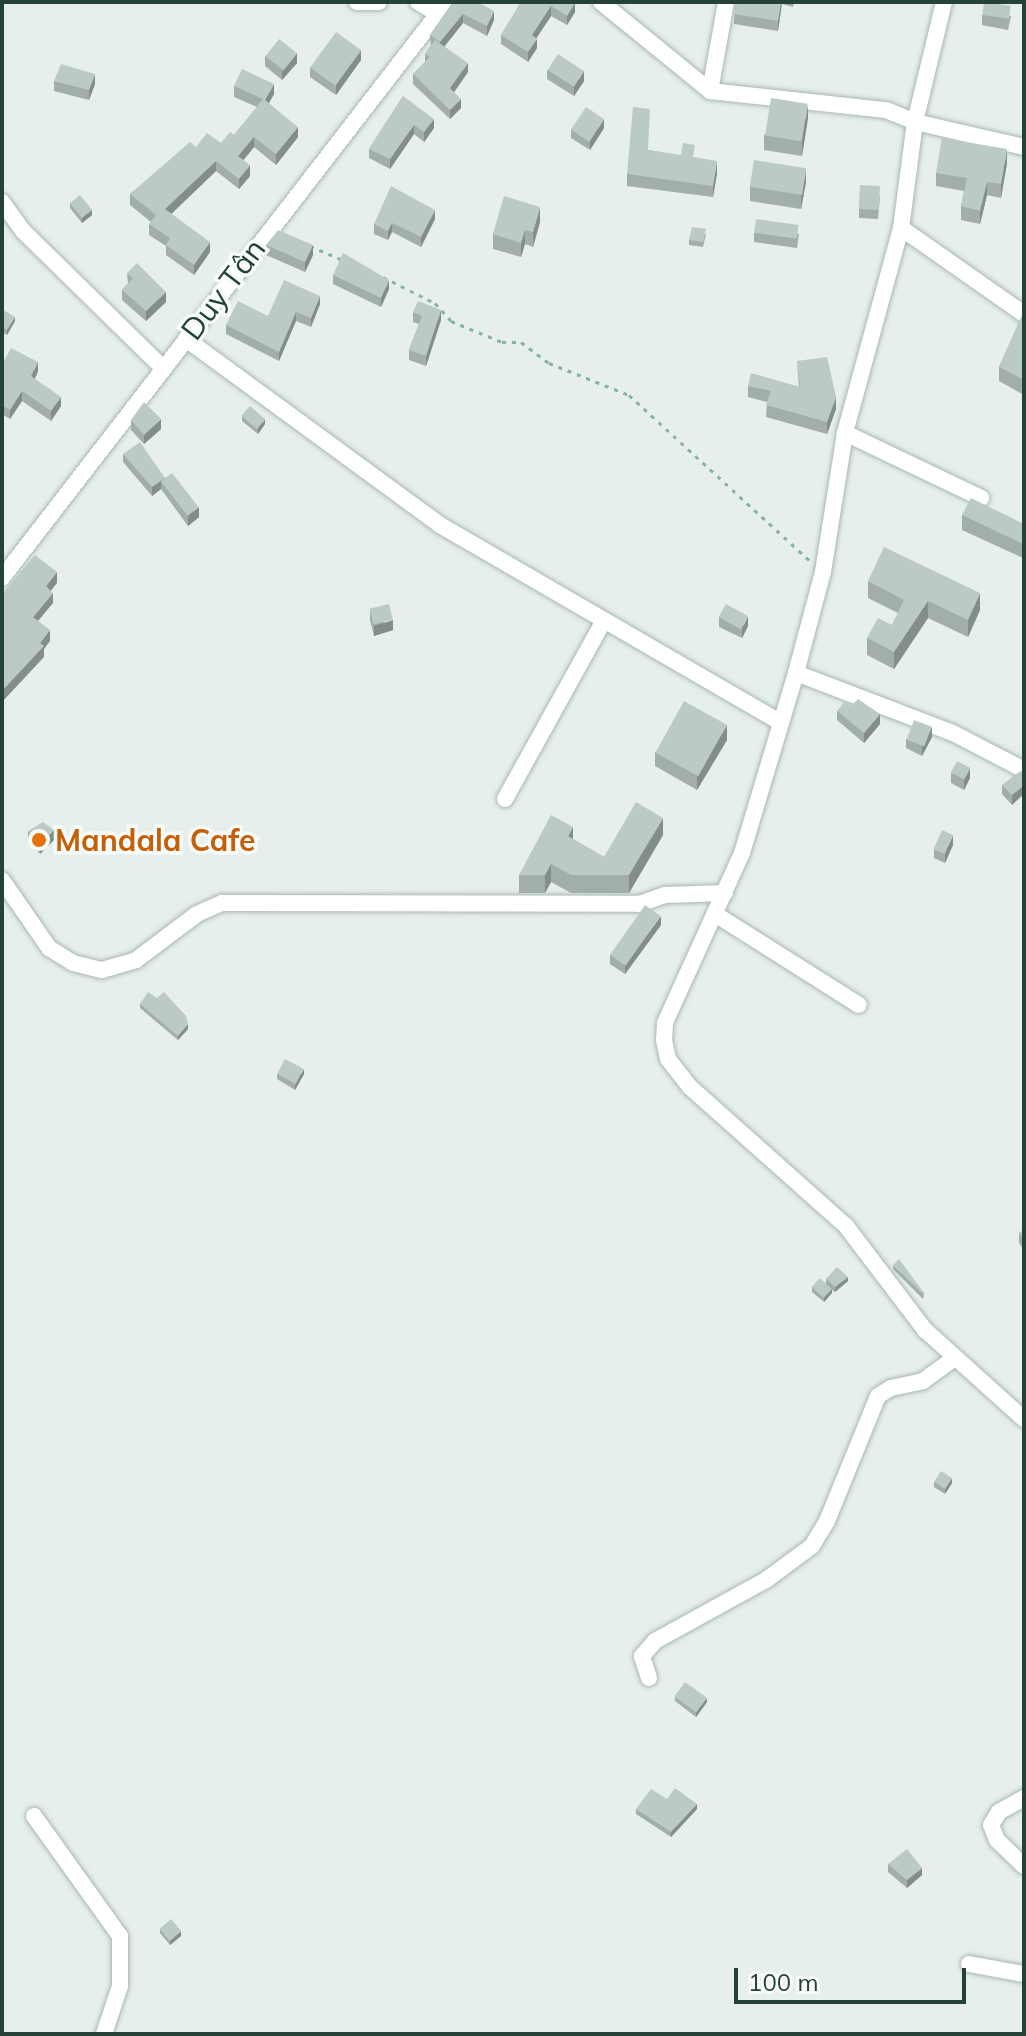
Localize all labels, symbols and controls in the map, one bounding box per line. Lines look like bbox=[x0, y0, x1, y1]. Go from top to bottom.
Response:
street label: Duy Tân bbox=[173, 231, 273, 347]
place label: Mandala Cafe bbox=[55, 822, 255, 858]
marker: Mandala Cafe bbox=[30, 831, 48, 849]
scale bar bbox=[738, 1952, 970, 2002]
text: 100 m bbox=[748, 1967, 819, 1997]

